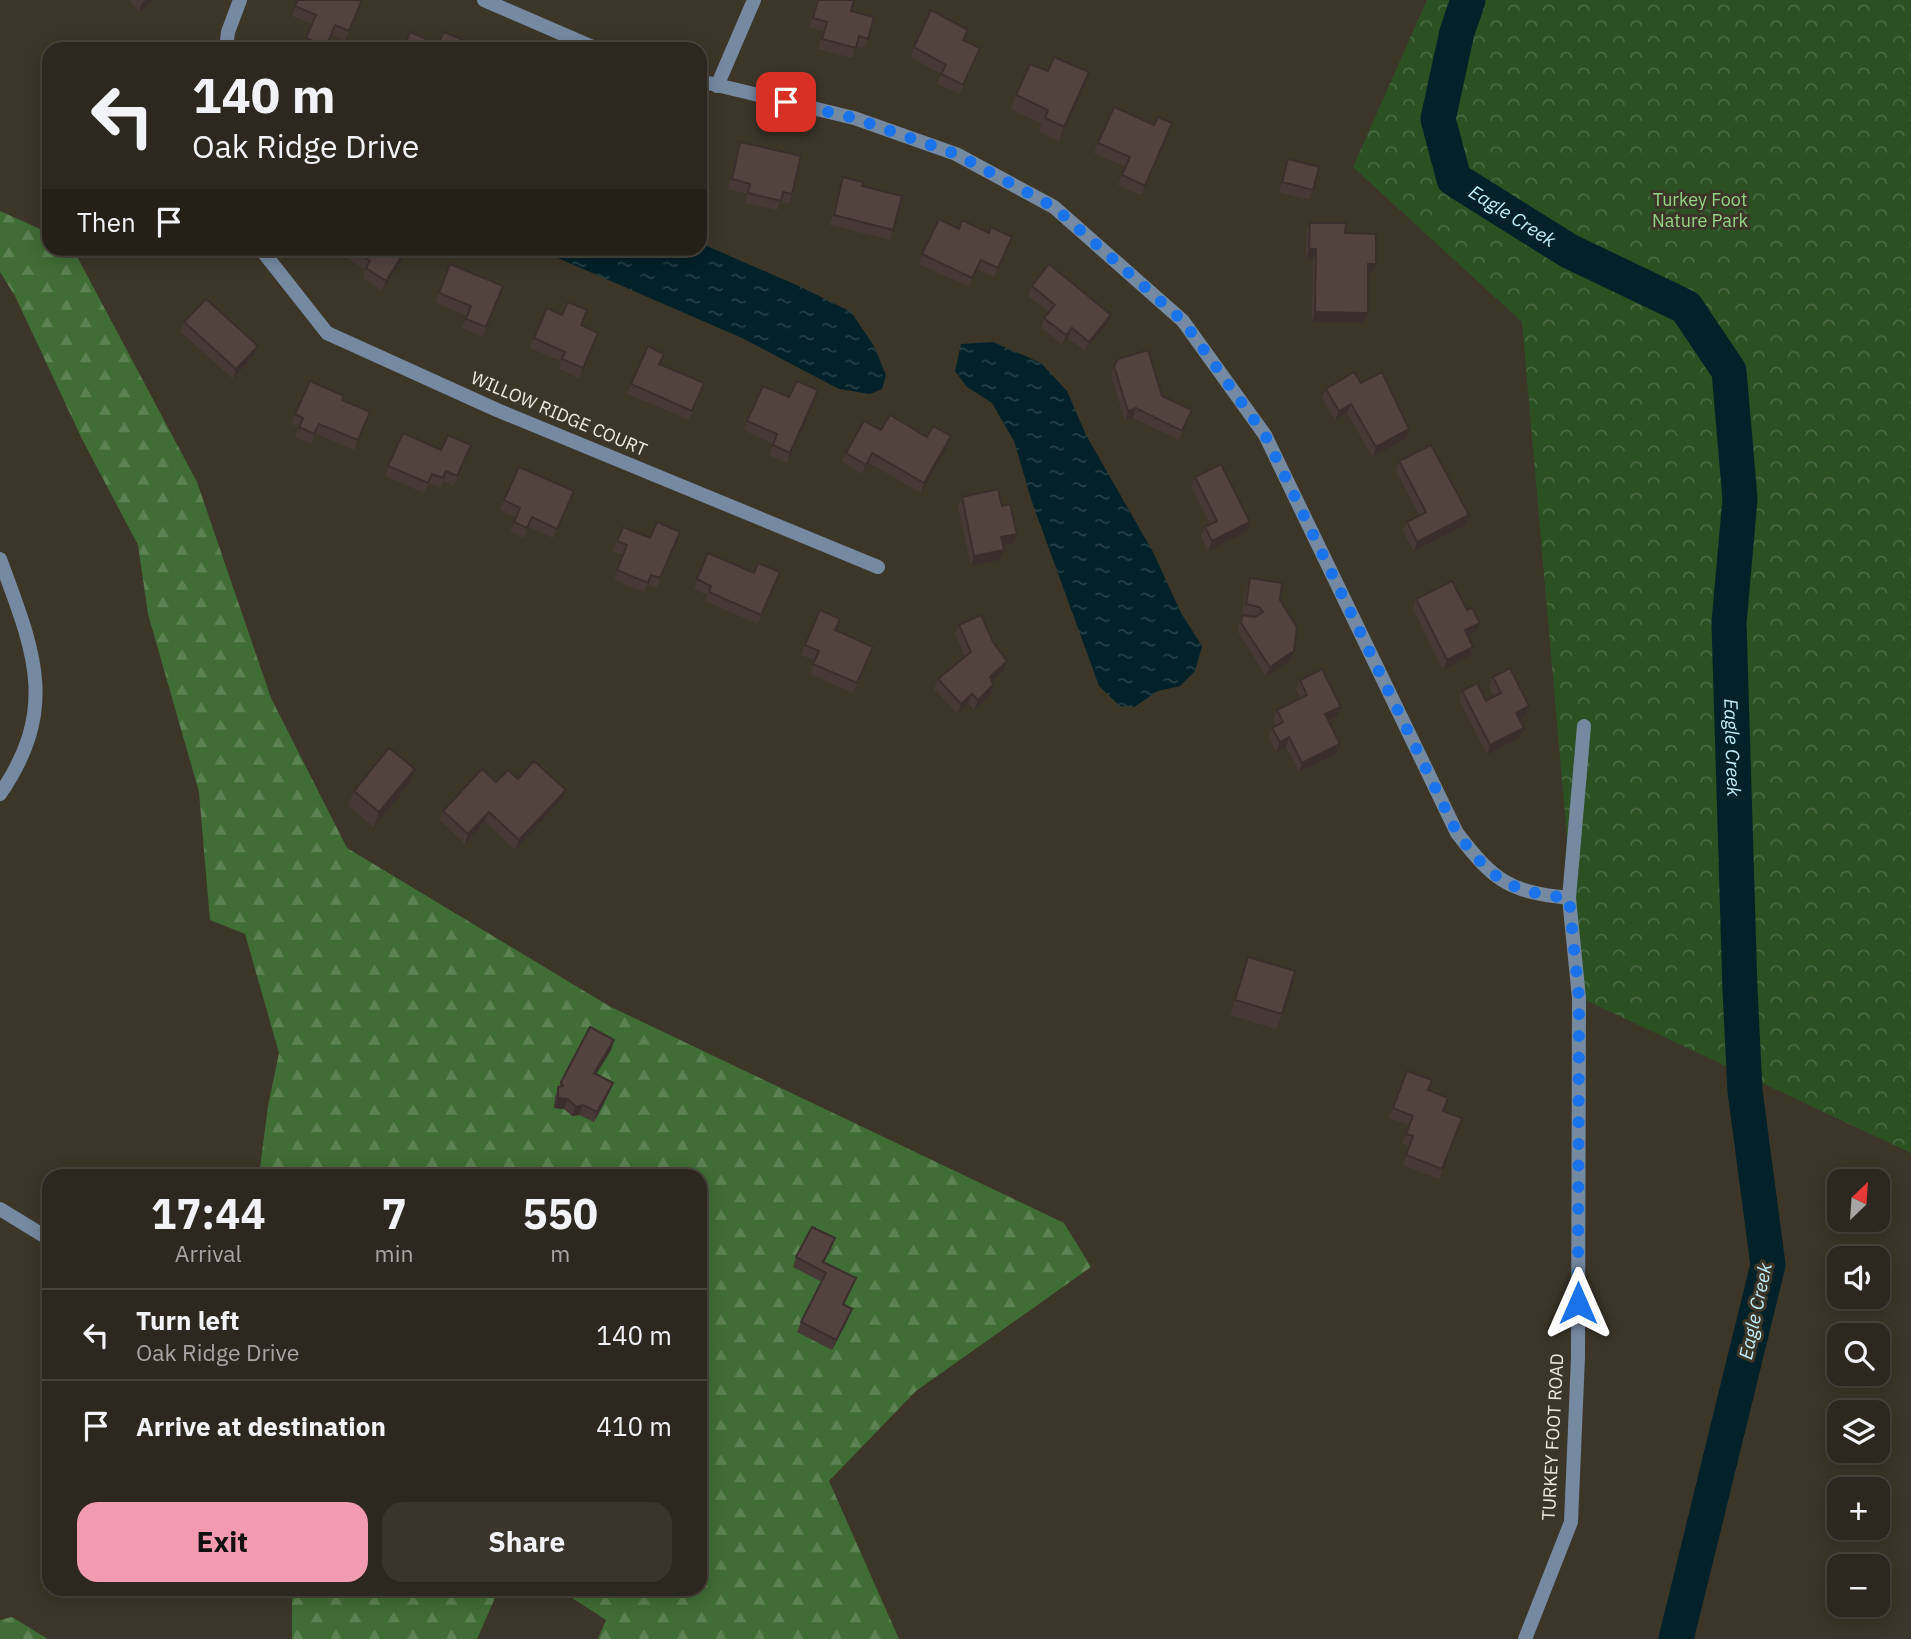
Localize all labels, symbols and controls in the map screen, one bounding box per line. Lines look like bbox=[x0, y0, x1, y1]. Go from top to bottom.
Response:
text: 140 m bbox=[192, 63, 336, 126]
icon: left bbox=[77, 70, 168, 161]
pin bbox=[756, 72, 816, 132]
icon: arrive bbox=[767, 83, 805, 121]
text: Oak Ridge Drive bbox=[192, 125, 419, 167]
water label: Eagle Creek bbox=[1465, 179, 1561, 252]
park label: Turkey Foot Nature Park bbox=[1652, 188, 1748, 232]
icon: arrive bbox=[150, 203, 188, 241]
text: Then bbox=[77, 205, 136, 239]
street label: WILLOW RIDGE COURT bbox=[468, 366, 651, 461]
water label: Eagle Creek bbox=[1719, 698, 1746, 798]
north arrow bbox=[1827, 1169, 1890, 1232]
map controls bbox=[1827, 1169, 1890, 1617]
text: 17:44 bbox=[151, 1186, 266, 1241]
text: 7 bbox=[381, 1186, 407, 1241]
text: 550 bbox=[522, 1186, 598, 1241]
text: Arrival bbox=[175, 1238, 242, 1268]
text: min bbox=[375, 1238, 413, 1268]
text: m bbox=[550, 1238, 570, 1268]
button: sound bbox=[1827, 1246, 1890, 1309]
water label: Eagle Creek bbox=[1733, 1259, 1777, 1361]
position arrow bbox=[1541, 1266, 1615, 1340]
text: Turn left bbox=[136, 1303, 239, 1337]
icon: left bbox=[77, 1316, 115, 1354]
text: 140 m bbox=[596, 1318, 672, 1352]
button: search bbox=[1827, 1323, 1890, 1386]
text: Oak Ridge Drive bbox=[136, 1337, 299, 1367]
street label: TURKEY FOOT ROAD bbox=[1537, 1353, 1568, 1521]
button: layers bbox=[1827, 1400, 1890, 1463]
icon: arrive bbox=[77, 1407, 115, 1445]
text: Arrive at destination bbox=[136, 1409, 386, 1443]
text: 410 m bbox=[596, 1409, 672, 1443]
button: + bbox=[1827, 1477, 1890, 1540]
button: Exit bbox=[77, 1502, 368, 1582]
button: Share bbox=[382, 1502, 672, 1582]
button: − bbox=[1827, 1554, 1890, 1617]

